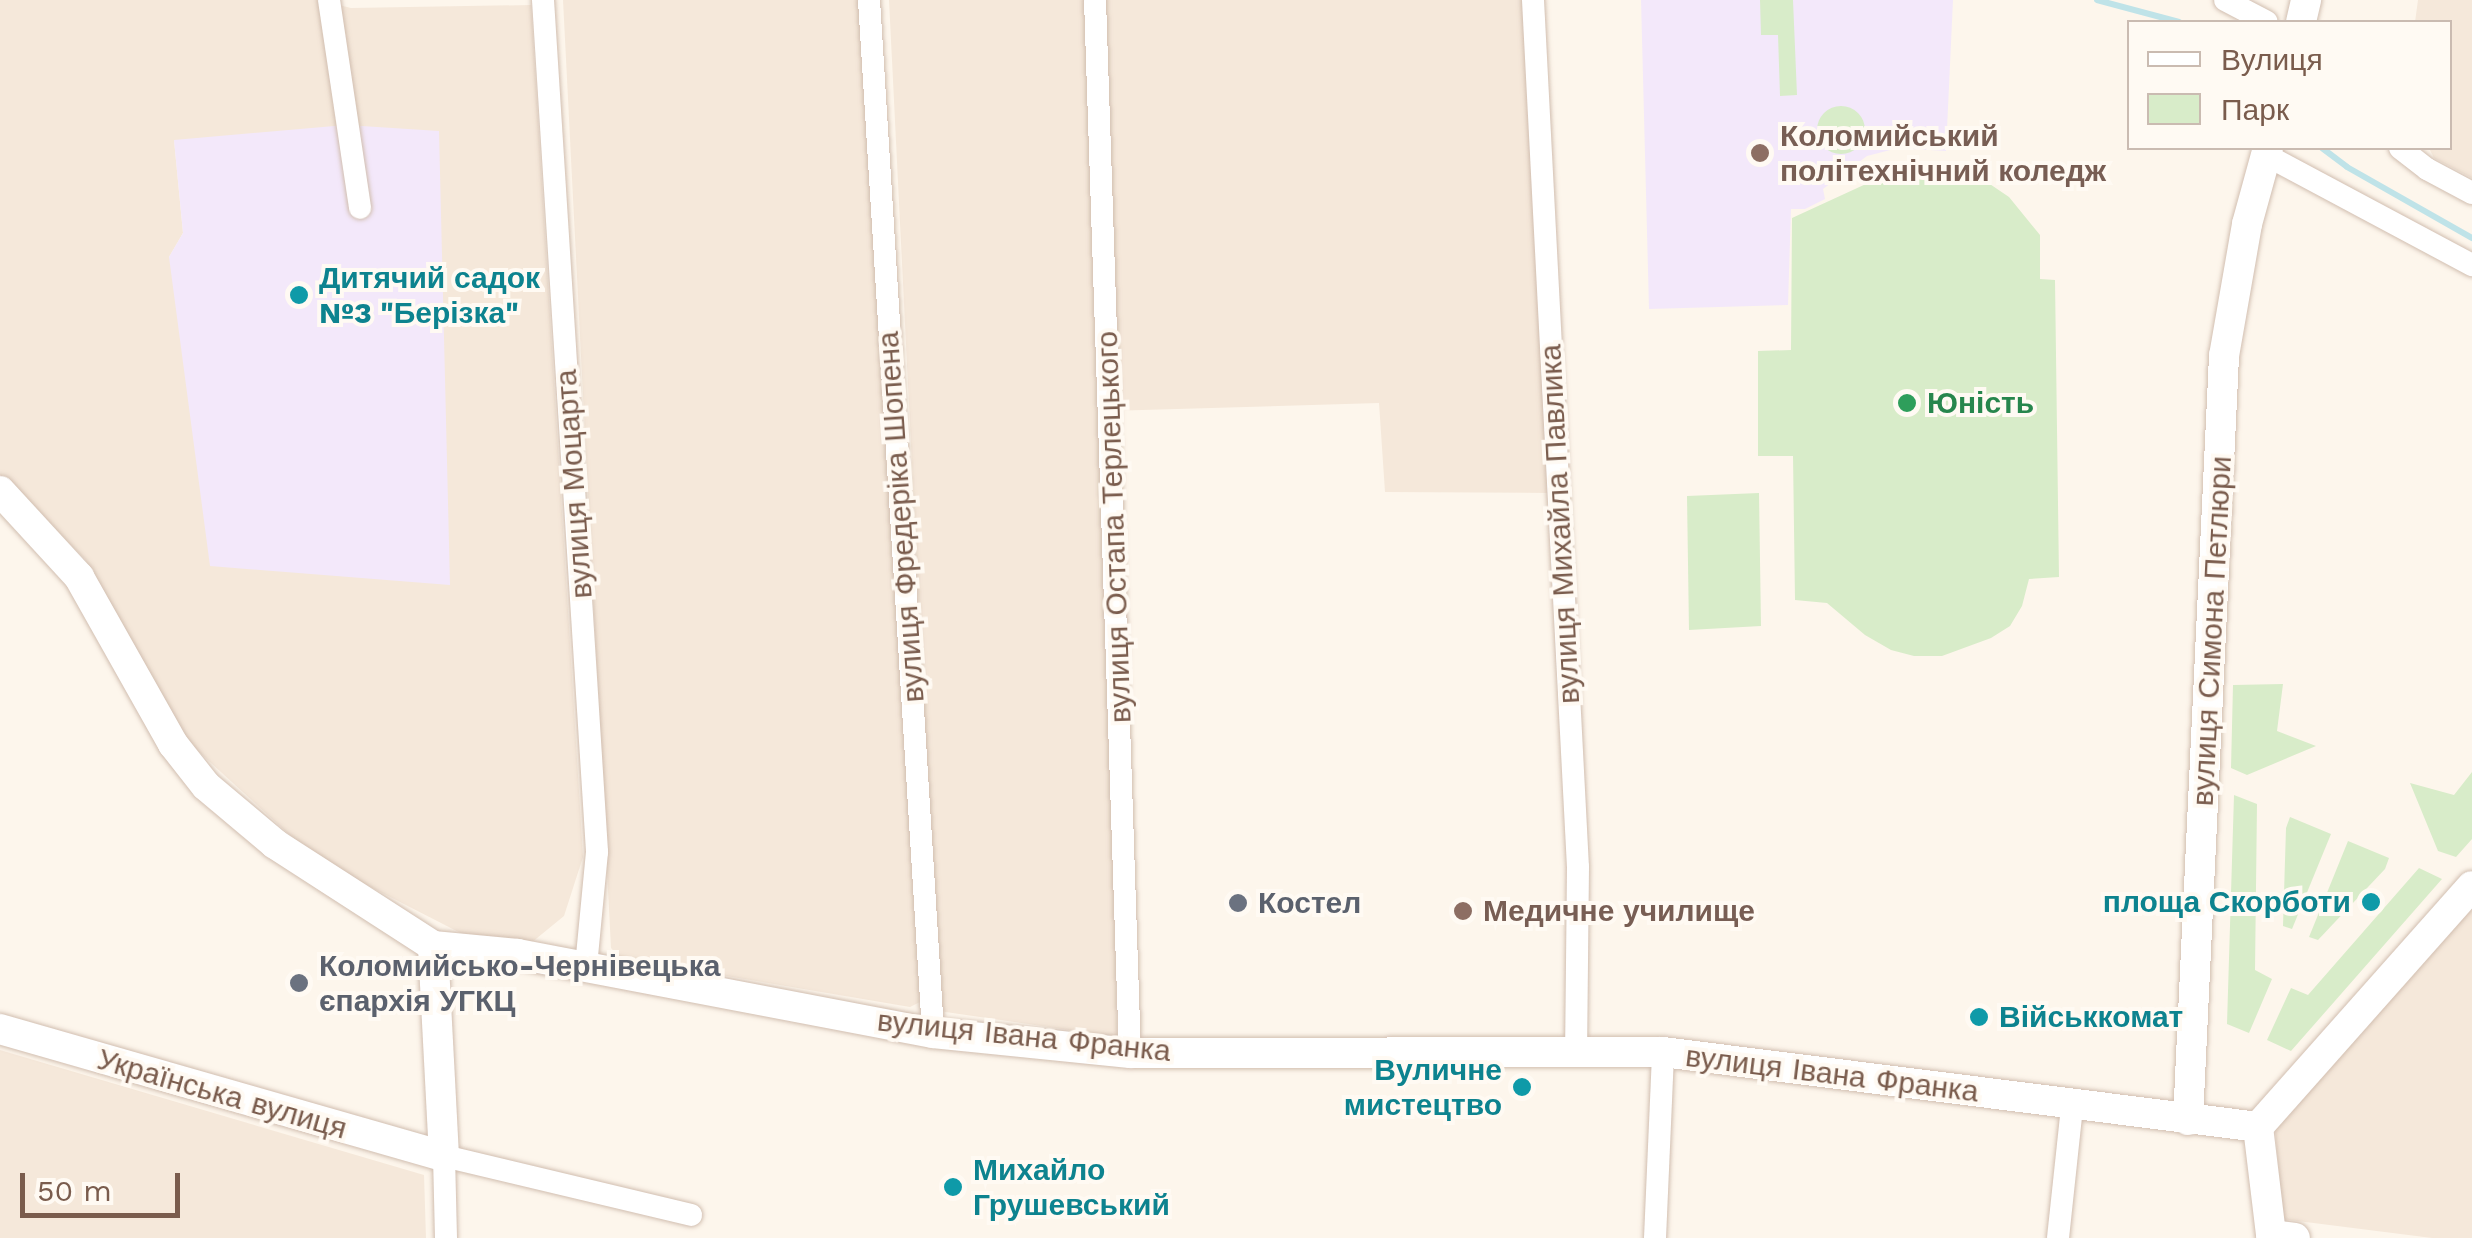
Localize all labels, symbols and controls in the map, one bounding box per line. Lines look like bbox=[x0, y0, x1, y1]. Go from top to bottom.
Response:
legend bbox=[2127, 20, 2452, 150]
text: Вулиця bbox=[2221, 42, 2323, 77]
text: Парк bbox=[2221, 92, 2289, 127]
place label: Коломийський політехнічний коледж bbox=[1780, 118, 2106, 188]
marker: Коломийський політехнічний коледж bbox=[1749, 142, 1771, 164]
place label: Дитячий садок №3 "Берізка" bbox=[319, 260, 540, 330]
marker: Дитячий садок №3 "Берізка" bbox=[288, 284, 310, 306]
street label: вулиця Фредеріка Шопена bbox=[870, 330, 932, 704]
street label: вулиця Остапа Терлецького bbox=[1089, 330, 1139, 724]
street label: вулиця Михайла Павлика bbox=[1533, 343, 1587, 705]
street label: вулиця Моцарта bbox=[548, 368, 600, 600]
place label: Юність bbox=[1927, 385, 2034, 421]
marker: Юність bbox=[1896, 392, 1918, 414]
street label: вулиця Симона Петлюри bbox=[2185, 455, 2239, 807]
place label: площа Скорботи bbox=[2103, 884, 2351, 920]
place label: Костел bbox=[1258, 885, 1361, 921]
marker: площа Скорботи bbox=[2360, 891, 2382, 913]
marker: Костел bbox=[1227, 892, 1249, 914]
place label: Медичне училище bbox=[1483, 893, 1755, 929]
marker: Медичне училище bbox=[1452, 900, 1474, 922]
place label: Коломийсько-Чернівецька єпархія УГКЦ bbox=[319, 948, 720, 1018]
marker: Коломийсько-Чернівецька єпархія УГКЦ bbox=[288, 972, 310, 994]
place label: Військкомат bbox=[1999, 999, 2183, 1035]
street label: вулиця Івана Франка bbox=[875, 1003, 1173, 1069]
marker: Військкомат bbox=[1968, 1006, 1990, 1028]
street label: вулиця Івана Франка bbox=[1683, 1038, 1981, 1110]
street label: Українська вулиця bbox=[93, 1041, 351, 1147]
place label: Вуличне мистецтво bbox=[1344, 1052, 1502, 1122]
marker: Вуличне мистецтво bbox=[1511, 1076, 1533, 1098]
place label: Михайло Грушевський bbox=[973, 1152, 1170, 1222]
scale bar bbox=[25, 1153, 185, 1215]
text: 50 m bbox=[37, 1173, 112, 1208]
marker: Михайло Грушевський bbox=[942, 1176, 964, 1198]

